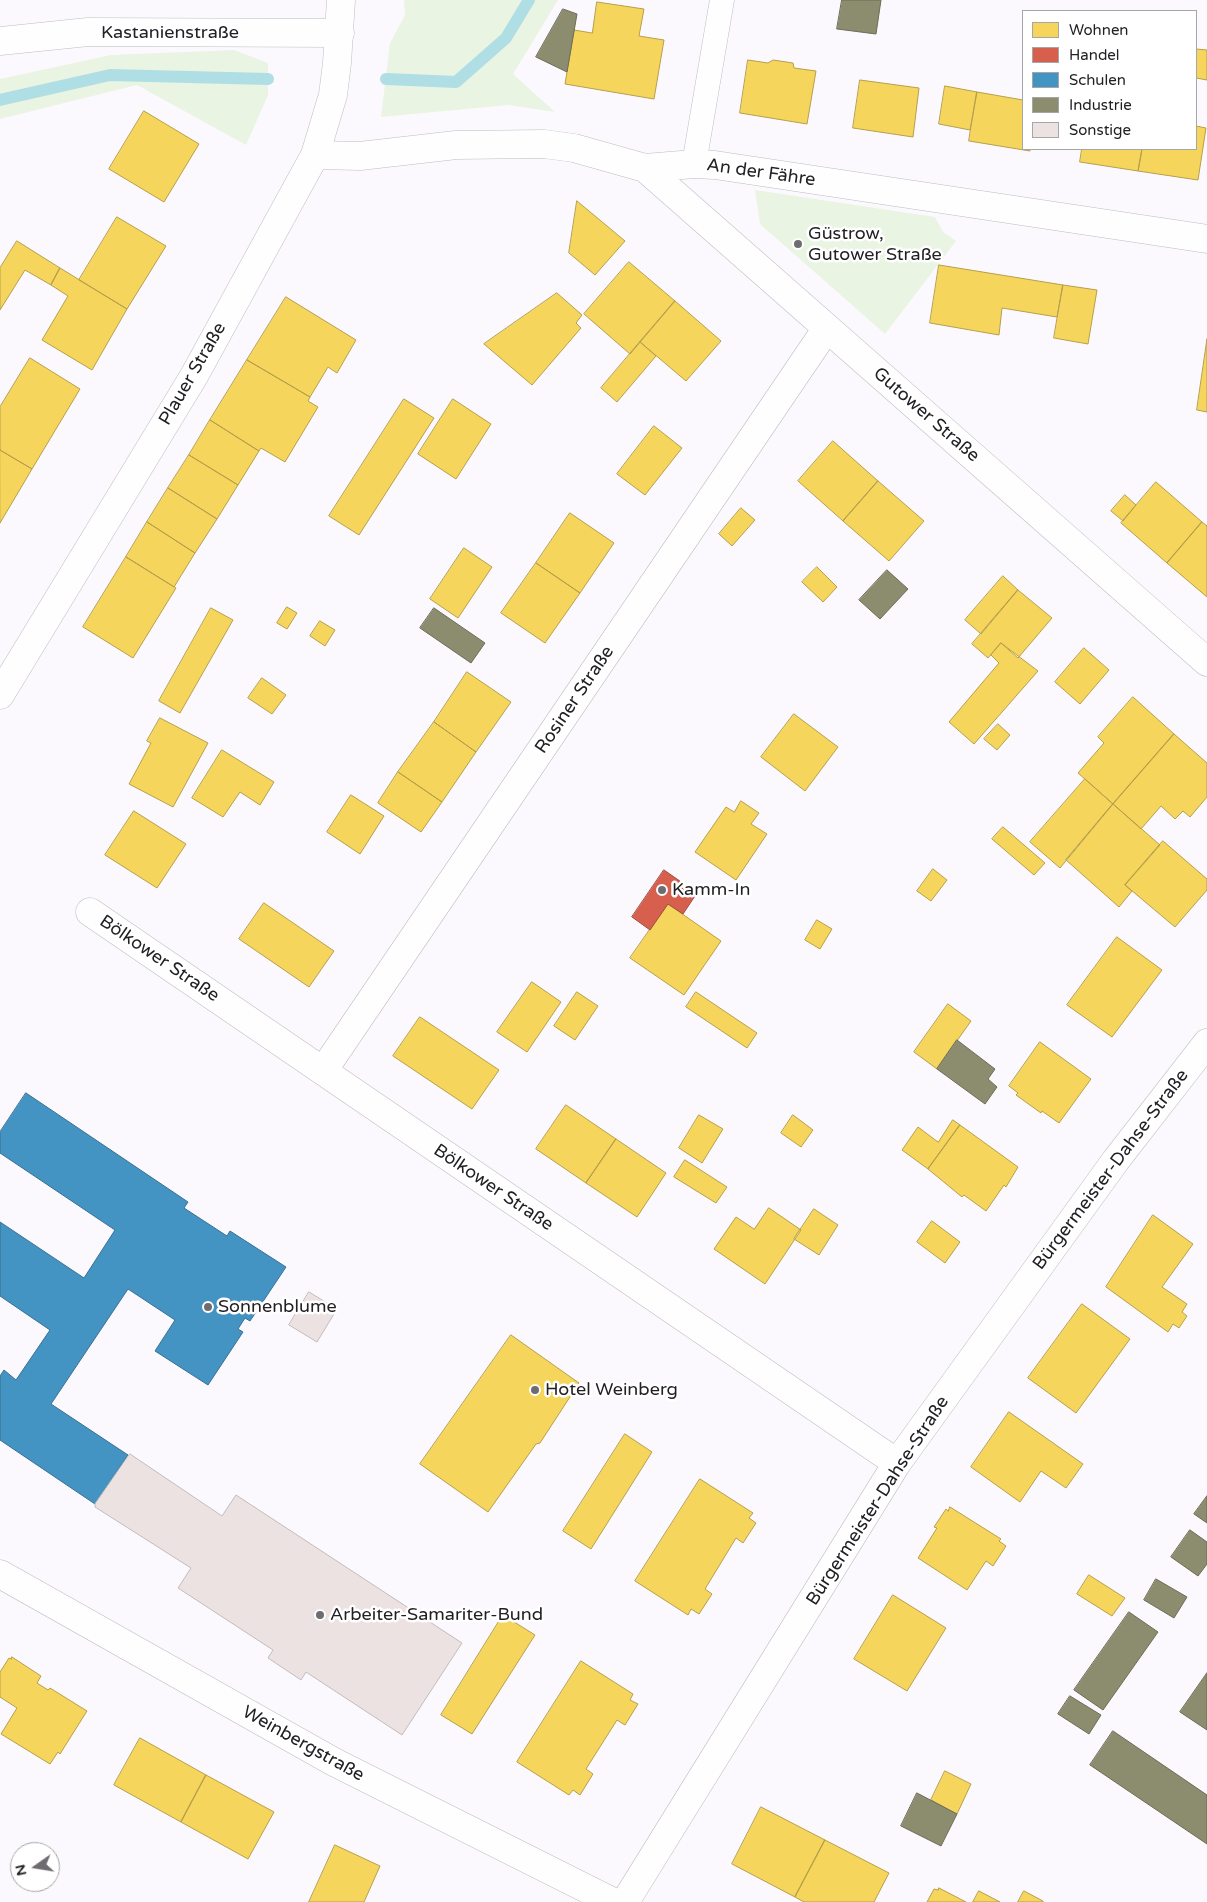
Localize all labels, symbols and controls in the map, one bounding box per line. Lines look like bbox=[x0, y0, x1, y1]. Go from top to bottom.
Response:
legend bbox=[1022, 10, 1197, 150]
text: Wohnen bbox=[1069, 21, 1129, 39]
street label: Kastanienstraße bbox=[101, 22, 239, 44]
text: Handel bbox=[1069, 46, 1120, 64]
text: Schulen bbox=[1069, 71, 1126, 89]
text: Industrie bbox=[1069, 96, 1132, 114]
text: Sonstige bbox=[1069, 121, 1131, 139]
street label: An der Fähre bbox=[705, 155, 817, 191]
place label: Güstrow, Gutower Straße bbox=[808, 223, 942, 266]
marker: Güstrow, Gutower Straße bbox=[792, 238, 804, 250]
street label: Plauer Straße bbox=[155, 319, 231, 429]
street label: Gutower Straße bbox=[868, 363, 984, 467]
street label: Rosiner Straße bbox=[531, 642, 619, 758]
place label: Kamm-In bbox=[672, 879, 750, 901]
marker: Kamm-In bbox=[656, 884, 668, 896]
street label: Bölkower Straße bbox=[95, 911, 223, 1007]
street label: Bürgermeister-Dahse-Straße bbox=[1029, 1066, 1193, 1274]
street label: Bölkower Straße bbox=[429, 1140, 557, 1236]
place label: Sonnenblume bbox=[218, 1296, 337, 1318]
marker: Sonnenblume bbox=[202, 1301, 214, 1313]
place label: Hotel Weinberg bbox=[545, 1379, 678, 1401]
marker: Hotel Weinberg bbox=[529, 1384, 541, 1396]
street label: Bürgermeister-Dahse-Straße bbox=[802, 1392, 954, 1610]
place label: Arbeiter-Samariter-Bund bbox=[330, 1604, 543, 1626]
marker: Arbeiter-Samariter-Bund bbox=[314, 1609, 326, 1621]
street label: Weinbergstraße bbox=[238, 1702, 368, 1786]
north arrow bbox=[10, 1842, 60, 1892]
text: N bbox=[11, 1863, 30, 1878]

